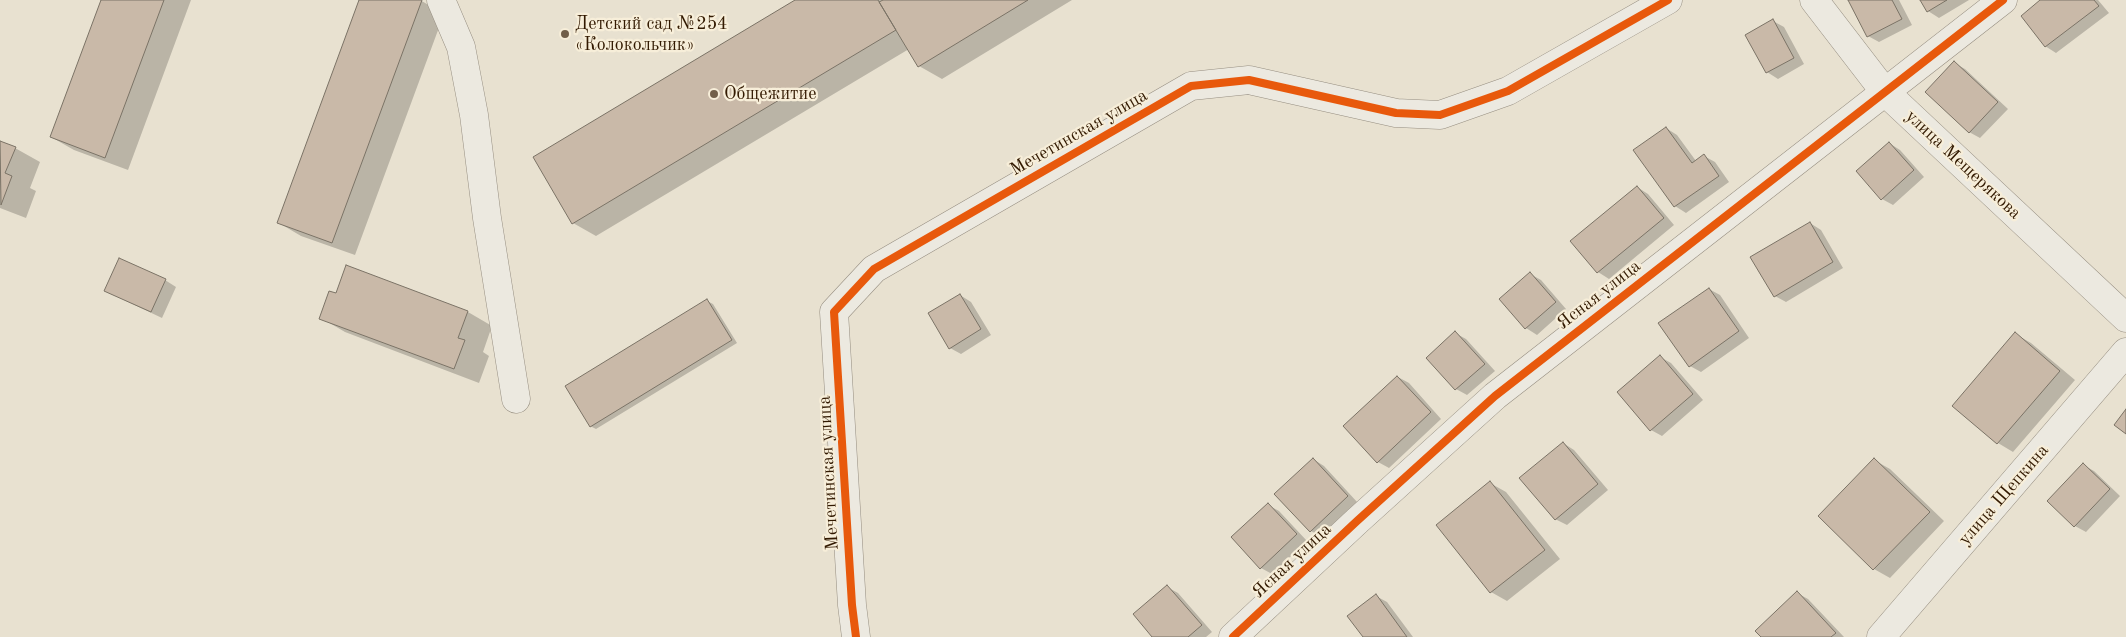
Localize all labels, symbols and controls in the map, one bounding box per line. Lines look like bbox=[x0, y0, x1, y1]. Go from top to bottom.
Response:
place label: Детский сад №254 «Колокольчик» bbox=[575, 13, 728, 56]
marker: Детский сад №254 «Колокольчик» bbox=[559, 28, 571, 40]
place label: Общежитие bbox=[724, 83, 817, 105]
street label: Мечетинская улица bbox=[1007, 85, 1151, 181]
marker: Общежитие bbox=[708, 88, 720, 100]
street label: улица Мещерякова bbox=[1901, 106, 2025, 224]
street label: Ясная улица bbox=[1553, 256, 1645, 334]
street label: Мечетинская улица bbox=[814, 395, 844, 551]
street label: улица Щепкина bbox=[1954, 440, 2054, 550]
street label: Ясная улица bbox=[1248, 519, 1336, 603]

